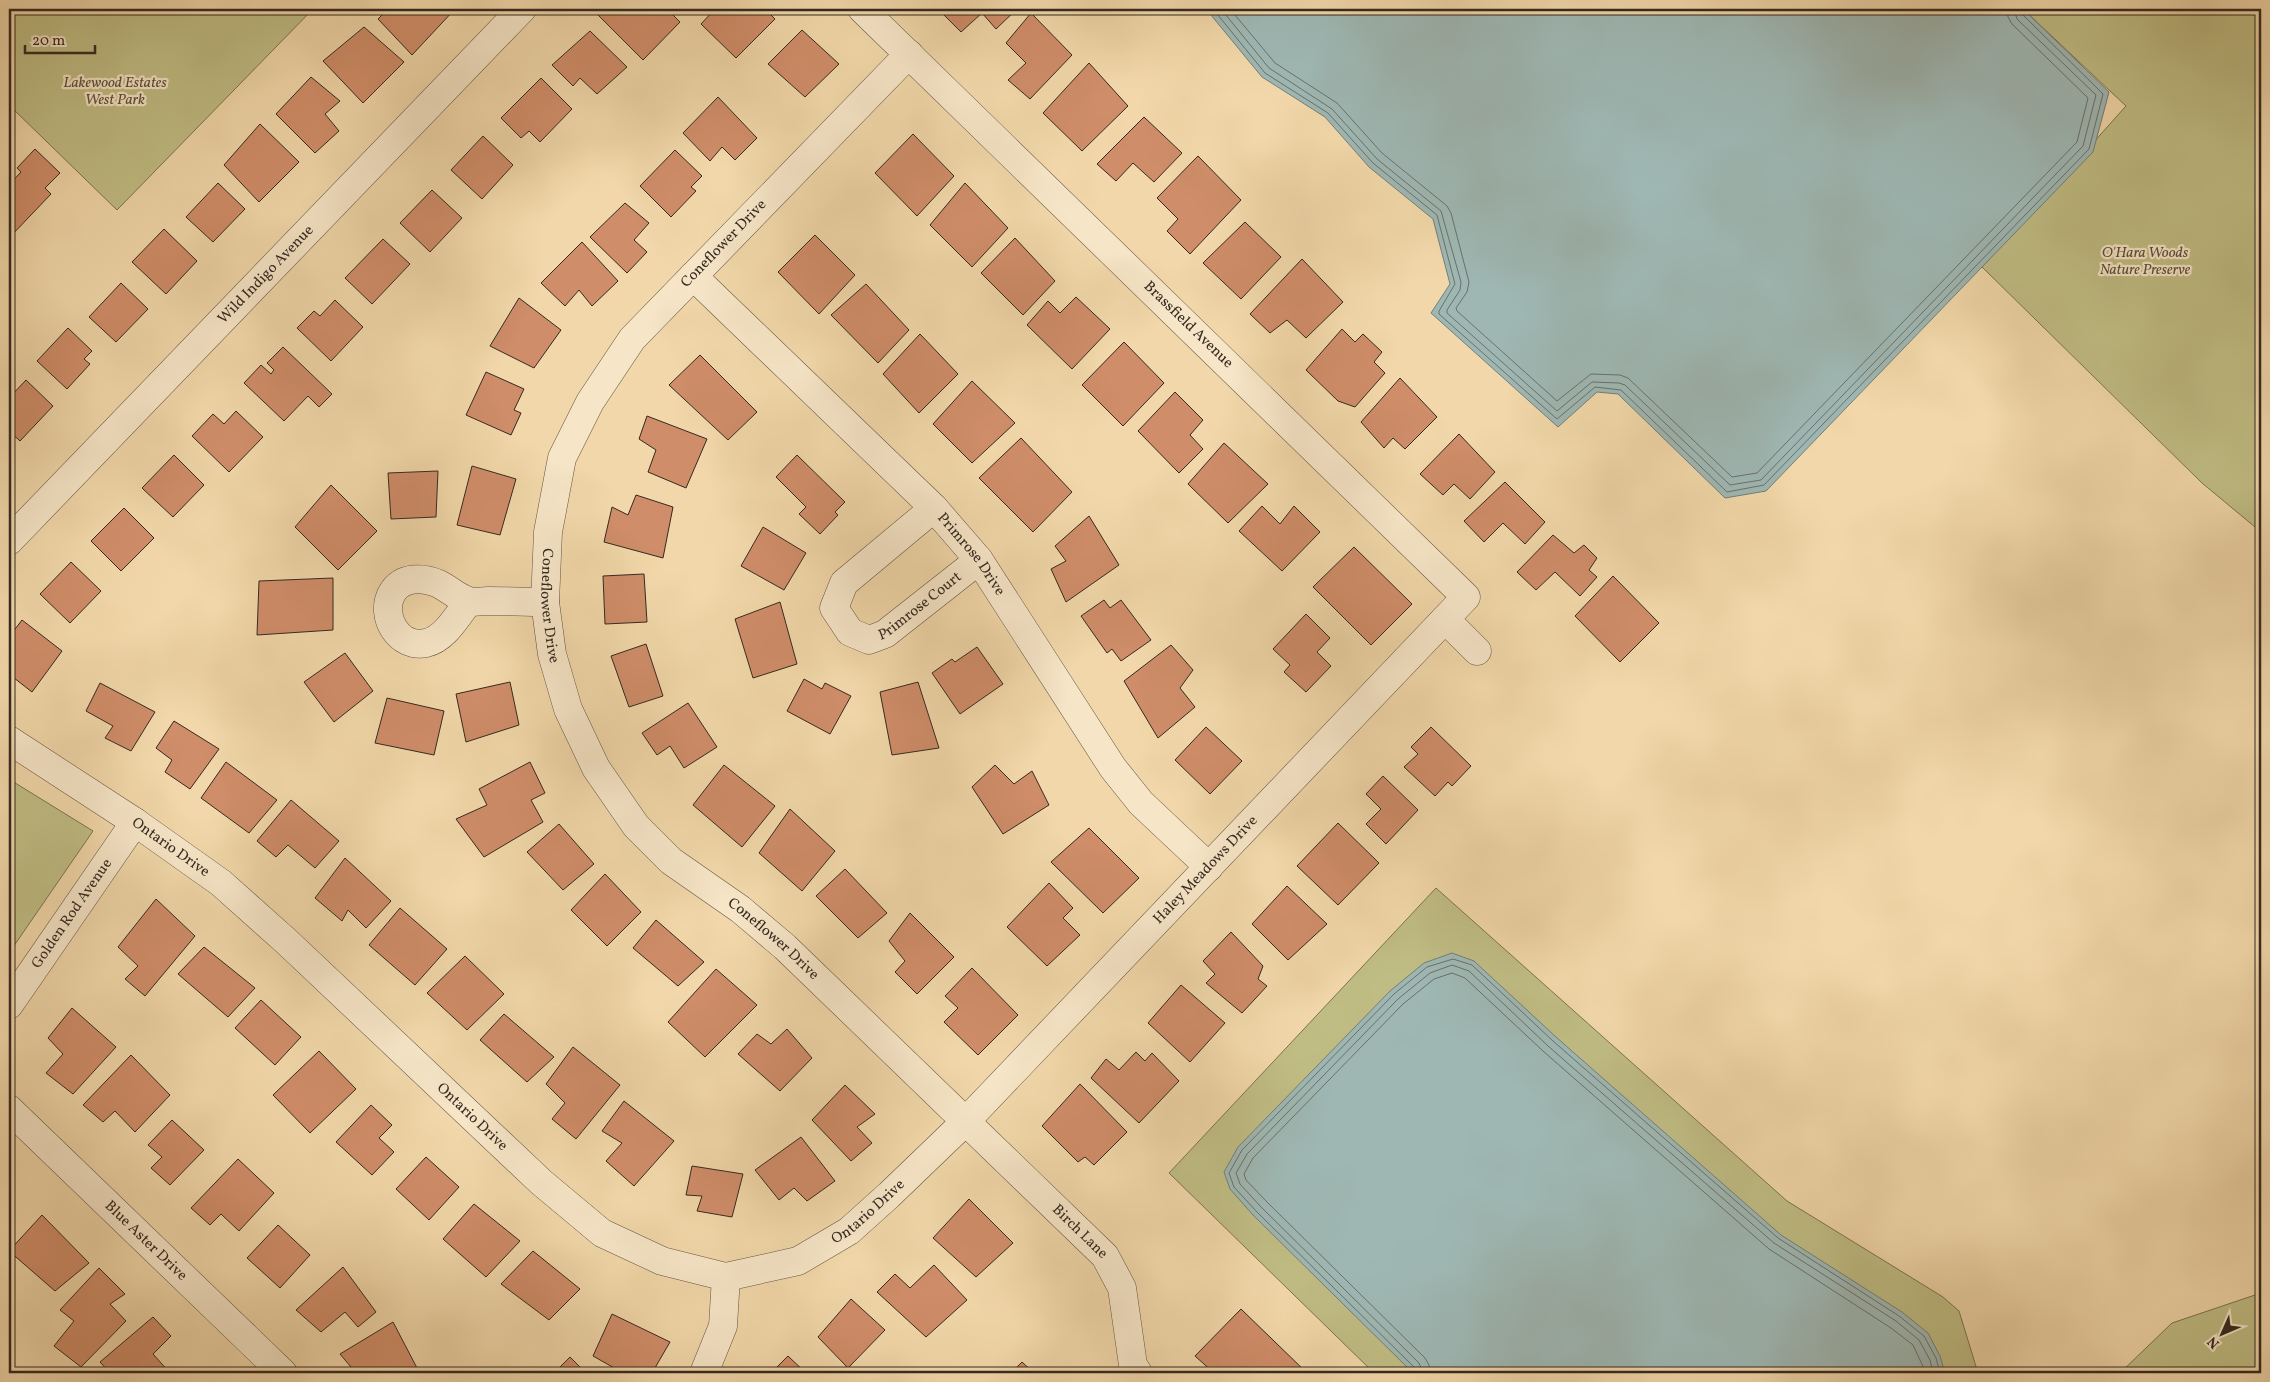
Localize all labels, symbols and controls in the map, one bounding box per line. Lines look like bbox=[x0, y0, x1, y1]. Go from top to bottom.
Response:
scale bar bbox=[25, 22, 95, 54]
text: 20 m bbox=[32, 31, 65, 52]
park label: Lakewood Estates West Park bbox=[63, 73, 167, 111]
street label: Coneflower Drive bbox=[676, 195, 772, 293]
street label: Wild Indigo Avenue bbox=[213, 221, 319, 329]
park label: O'Hara Woods Nature Preserve bbox=[2100, 243, 2191, 281]
street label: Brassfield Avenue bbox=[1138, 277, 1238, 373]
street label: Primrose Drive bbox=[932, 508, 1010, 600]
street label: Coneflower Drive bbox=[534, 548, 565, 666]
street label: Primrose Court bbox=[875, 567, 966, 646]
street label: Haley Meadows Drive bbox=[1149, 811, 1263, 929]
street label: Ontario Drive bbox=[127, 812, 214, 882]
street label: Golden Rod Avenue bbox=[27, 854, 117, 973]
street label: Coneflower Drive bbox=[723, 893, 824, 985]
street label: Ontario Drive bbox=[432, 1078, 512, 1156]
street label: Ontario Drive bbox=[827, 1175, 910, 1250]
street label: Blue Aster Drive bbox=[100, 1196, 192, 1286]
street label: Birch Lane bbox=[1047, 1200, 1113, 1264]
north arrow bbox=[2198, 1310, 2248, 1360]
text: N bbox=[2204, 1332, 2224, 1352]

